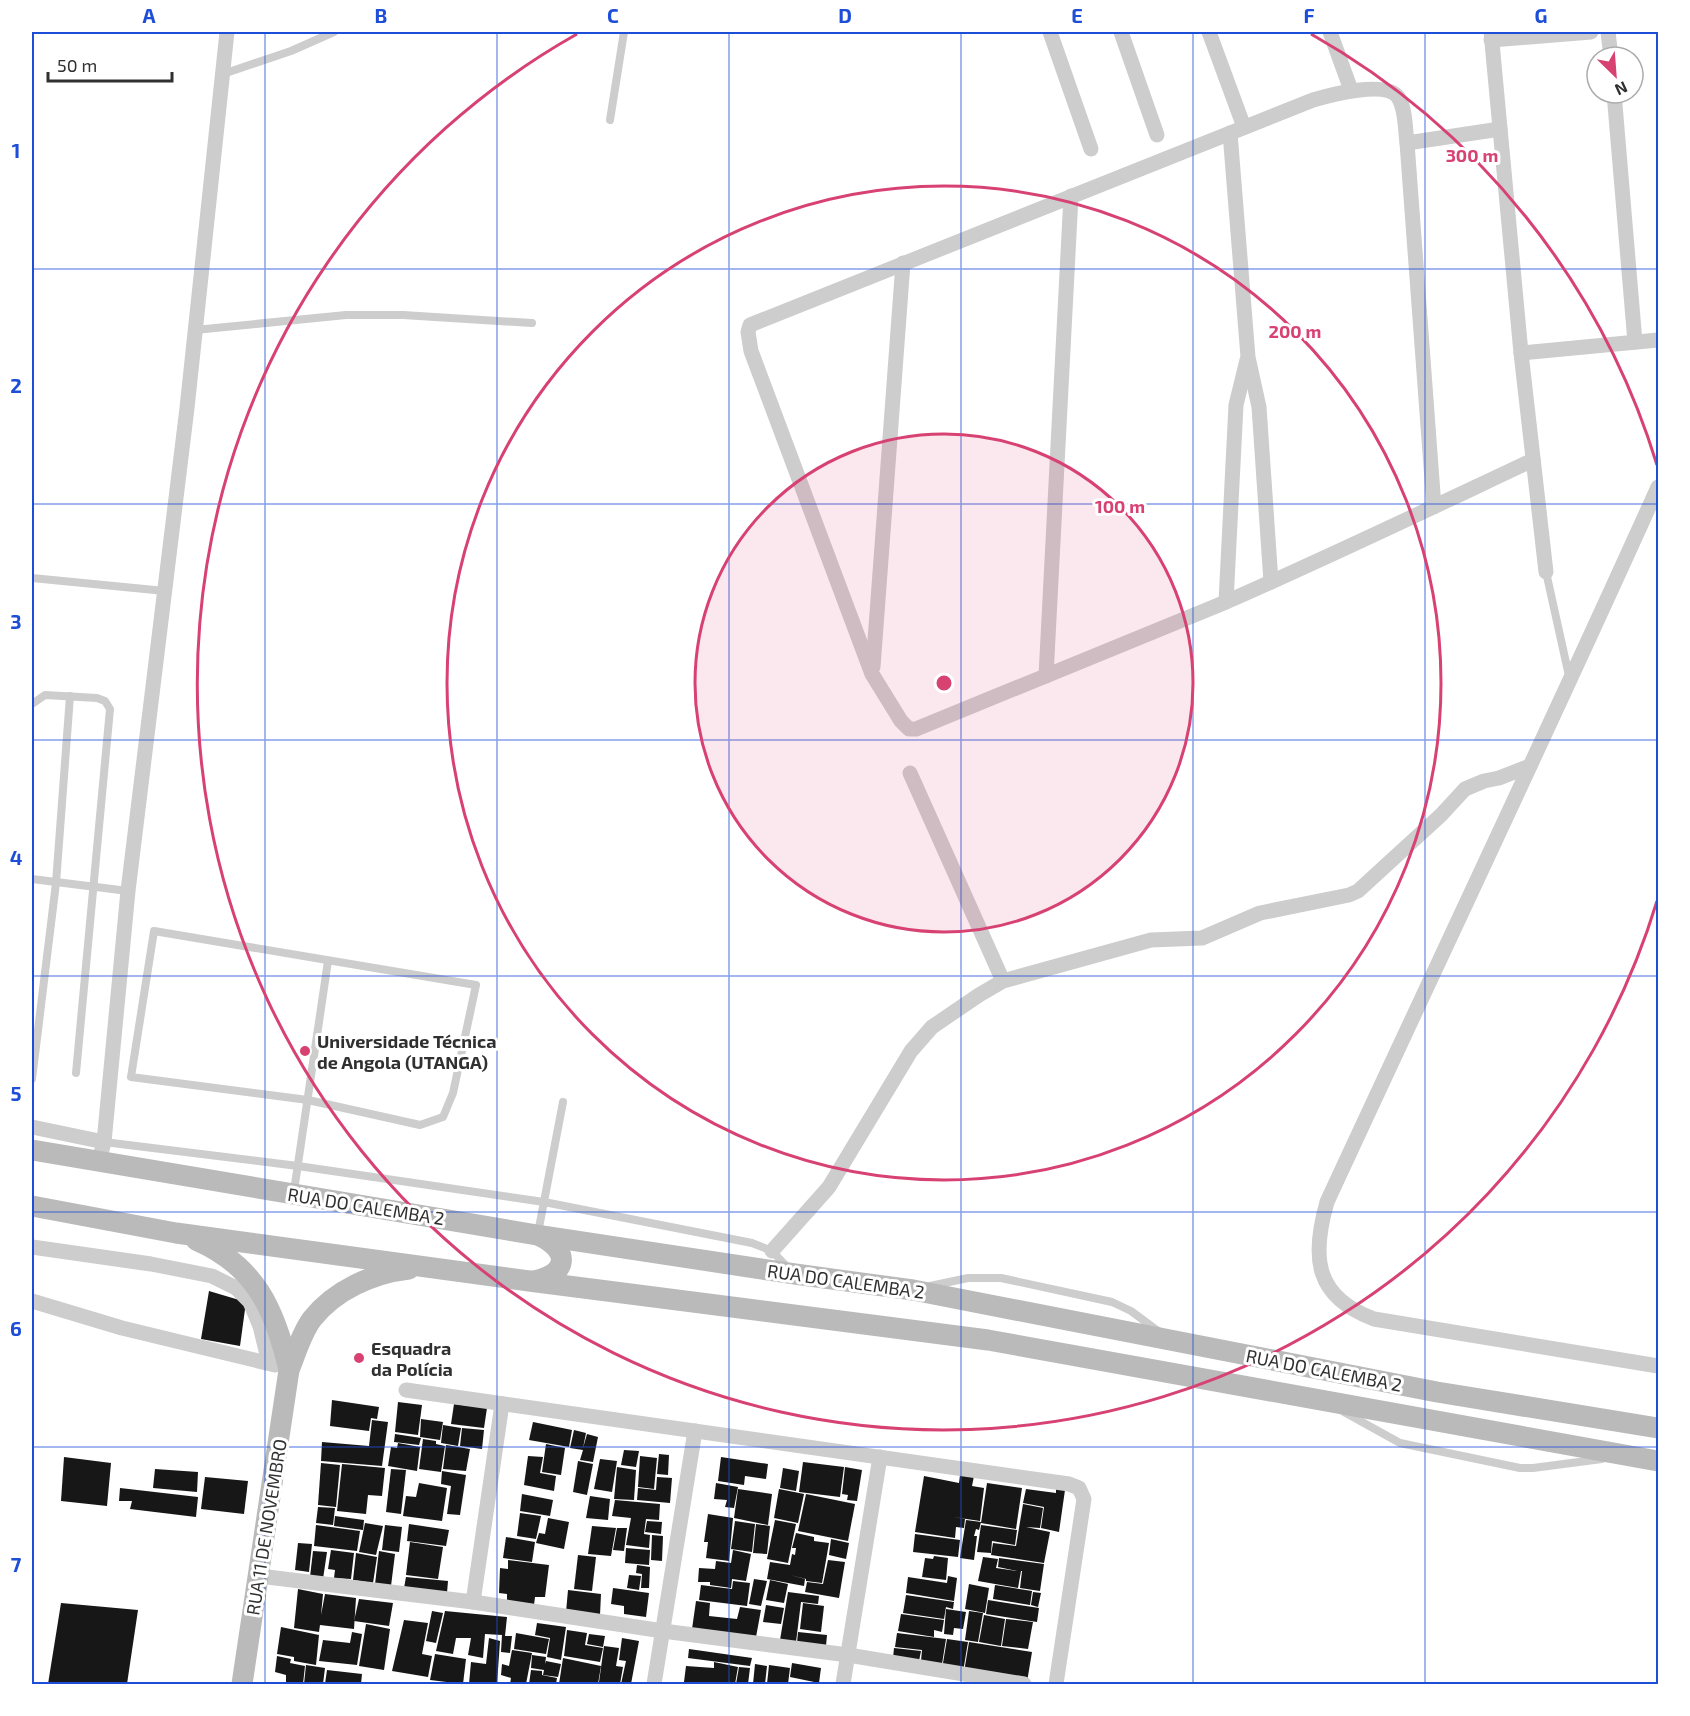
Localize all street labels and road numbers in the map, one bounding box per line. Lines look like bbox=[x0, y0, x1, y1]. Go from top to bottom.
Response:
street label: RUA DO CALEMBA 2 bbox=[286, 1183, 446, 1229]
street label: RUA DO CALEMBA 2 bbox=[766, 1259, 926, 1303]
street label: RUA DO CALEMBA 2 bbox=[1244, 1344, 1404, 1396]
street label: RUA 11 DE NOVEMBRO bbox=[241, 1437, 291, 1617]

